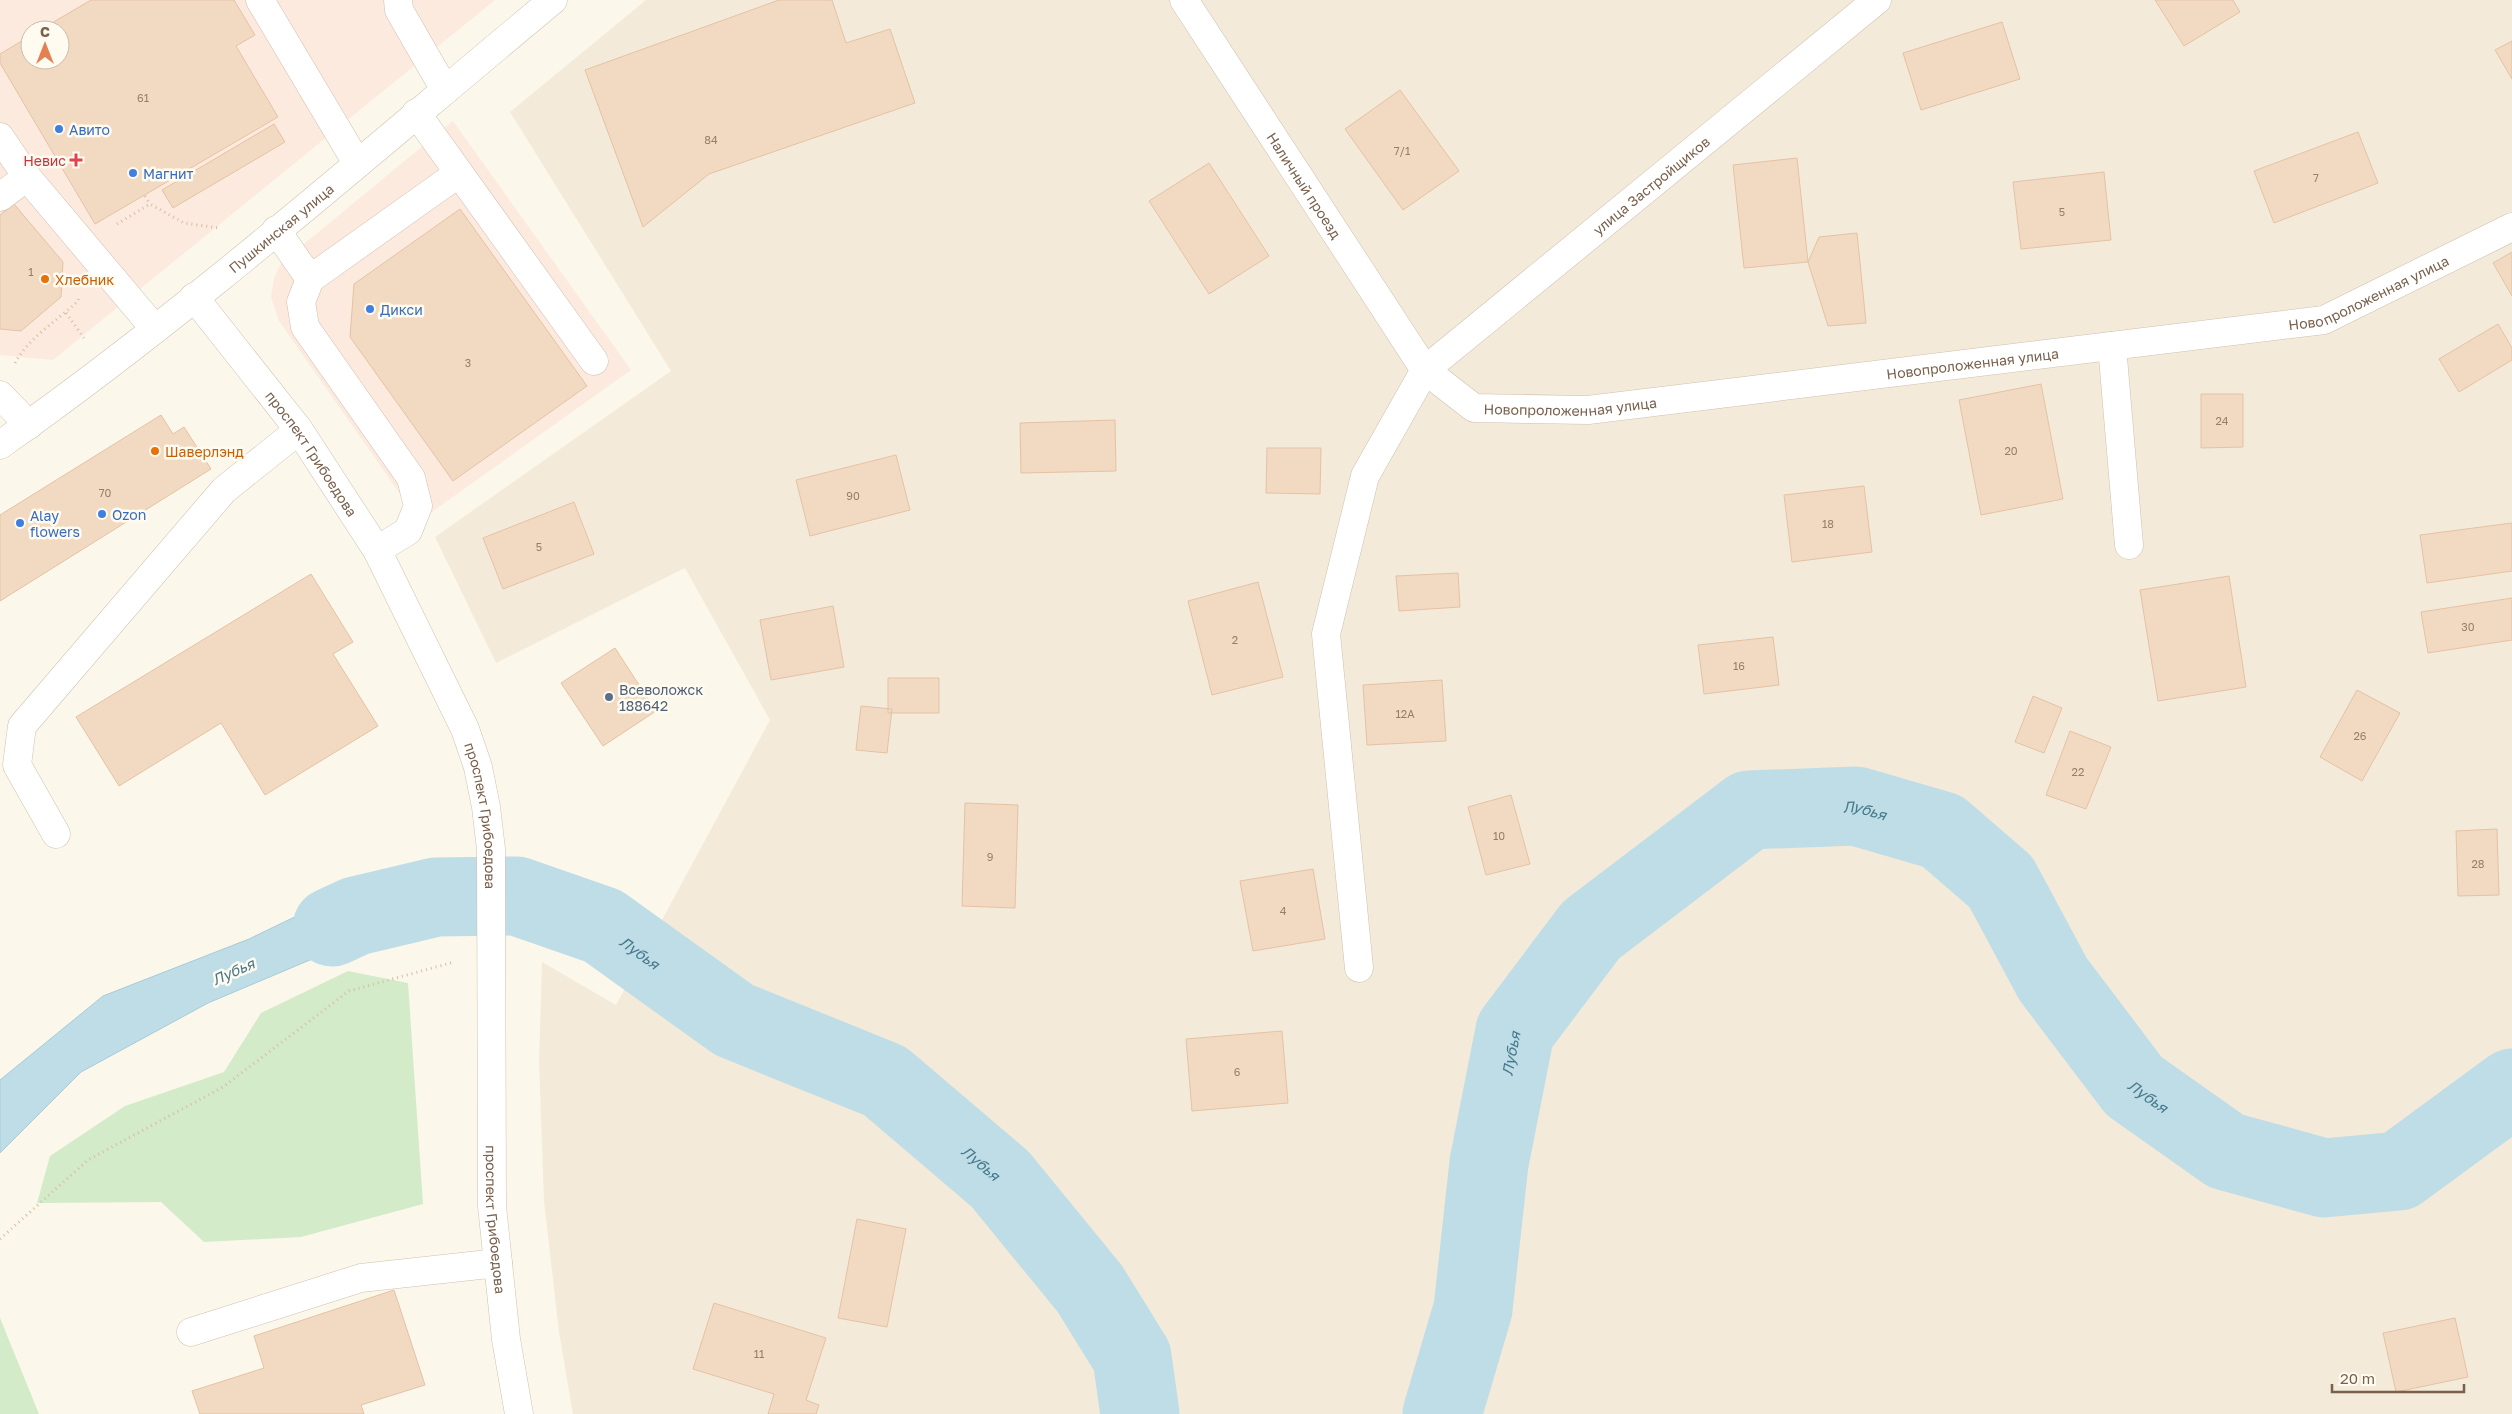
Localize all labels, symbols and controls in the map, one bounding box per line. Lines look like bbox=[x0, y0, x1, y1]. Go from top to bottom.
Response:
north arrow bbox=[20, 20, 70, 70]
text: С bbox=[40, 23, 50, 40]
house number: 61 bbox=[137, 91, 149, 104]
place label: Авито bbox=[69, 121, 110, 138]
marker: Авито bbox=[53, 123, 65, 135]
street label: Наличный проезд bbox=[1264, 129, 1346, 242]
street label: улица Застройщиков bbox=[1589, 132, 1713, 238]
house number: 84 bbox=[704, 133, 718, 146]
house number: 7/1 bbox=[1394, 144, 1410, 157]
place label: Невис bbox=[23, 152, 66, 169]
marker: Невис bbox=[70, 154, 82, 166]
place label: Магнит bbox=[143, 165, 193, 182]
marker: Магнит bbox=[127, 167, 139, 179]
house number: 7 bbox=[2313, 171, 2319, 184]
street label: Пушкинская улица bbox=[225, 180, 337, 276]
house number: 5 bbox=[2059, 205, 2065, 218]
street label: Новопроложенная улица bbox=[2287, 251, 2451, 333]
house number: 1 bbox=[28, 265, 34, 278]
place label: Хлебник bbox=[55, 271, 114, 288]
marker: Хлебник bbox=[39, 273, 51, 285]
place label: Дикси bbox=[380, 301, 423, 318]
marker: Дикси bbox=[364, 303, 376, 315]
street label: Новопроложенная улица bbox=[1885, 344, 2060, 382]
house number: 3 bbox=[465, 356, 471, 369]
street label: проспект Грибоедова bbox=[263, 387, 361, 519]
street label: Новопроложенная улица bbox=[1483, 393, 1658, 419]
house number: 24 bbox=[2215, 414, 2229, 427]
place label: Шаверлэнд bbox=[165, 443, 244, 460]
house number: 20 bbox=[2004, 444, 2018, 457]
marker: Шаверлэнд bbox=[149, 445, 161, 457]
house number: 70 bbox=[99, 486, 112, 499]
house number: 90 bbox=[846, 489, 860, 502]
place label: Ozon bbox=[112, 506, 146, 523]
place label: Alay flowers bbox=[30, 507, 80, 540]
marker: Ozon bbox=[96, 508, 108, 520]
marker: Alay flowers bbox=[14, 517, 26, 529]
house number: 18 bbox=[1822, 517, 1834, 530]
house number: 5 bbox=[536, 540, 542, 553]
house number: 30 bbox=[2461, 620, 2475, 633]
house number: 2 bbox=[1232, 633, 1238, 646]
house number: 16 bbox=[1733, 659, 1745, 672]
place label: Всеволожск 188642 bbox=[619, 681, 703, 714]
marker: Всеволожск 188642 bbox=[603, 691, 615, 703]
house number: 12А bbox=[1395, 707, 1415, 720]
house number: 26 bbox=[2353, 729, 2367, 742]
street label: проспект Грибоедова bbox=[462, 740, 500, 889]
house number: 22 bbox=[2072, 765, 2084, 778]
water label: Лубья bbox=[1843, 797, 1890, 824]
house number: 10 bbox=[1493, 829, 1505, 842]
house number: 9 bbox=[987, 850, 993, 863]
house number: 28 bbox=[2471, 857, 2485, 870]
house number: 4 bbox=[1280, 904, 1287, 917]
water label: Лубья bbox=[616, 932, 664, 974]
water label: Лубья bbox=[209, 953, 259, 989]
water label: Лубья bbox=[1497, 1028, 1524, 1077]
house number: 6 bbox=[1234, 1065, 1241, 1078]
water label: Лубья bbox=[2125, 1076, 2173, 1117]
water label: Лубья bbox=[958, 1142, 1005, 1185]
street label: проспект Грибоедова bbox=[483, 1145, 510, 1295]
house number: 11 bbox=[754, 1347, 764, 1360]
scale bar bbox=[2332, 1362, 2464, 1394]
text: 20 m bbox=[2340, 1369, 2375, 1387]

